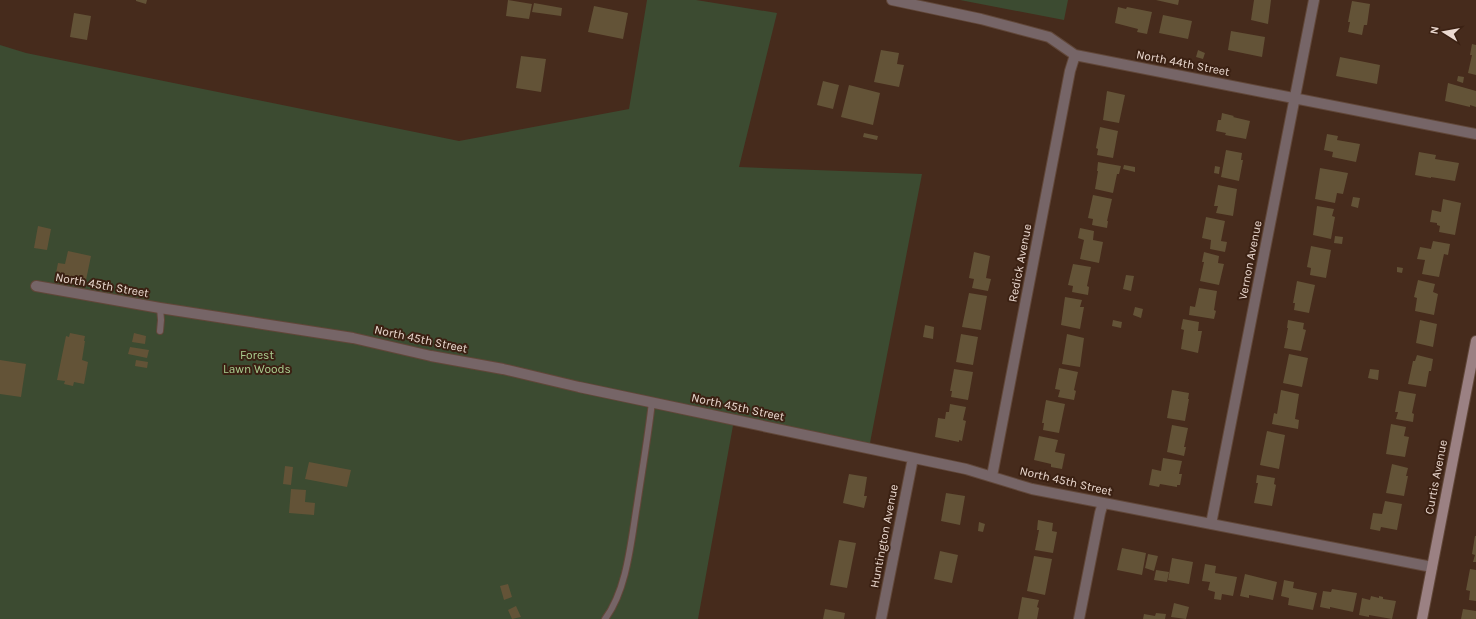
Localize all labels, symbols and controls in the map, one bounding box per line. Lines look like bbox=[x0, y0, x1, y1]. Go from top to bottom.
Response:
north arrow bbox=[1424, 12, 1464, 52]
text: N bbox=[1428, 25, 1442, 35]
street label: North 44th Street bbox=[1135, 47, 1231, 79]
street label: Vernon Avenue bbox=[1235, 219, 1265, 301]
street label: Redick Avenue bbox=[1006, 223, 1034, 303]
street label: North 45th Street bbox=[54, 270, 150, 300]
street label: North 45th Street bbox=[373, 322, 469, 356]
park label: Forest Lawn Woods bbox=[223, 348, 291, 376]
street label: North 45th Street bbox=[690, 390, 786, 424]
street label: Curtis Avenue bbox=[1422, 439, 1450, 515]
street label: North 45th Street bbox=[1018, 464, 1114, 499]
street label: Huntington Avenue bbox=[867, 483, 901, 589]

